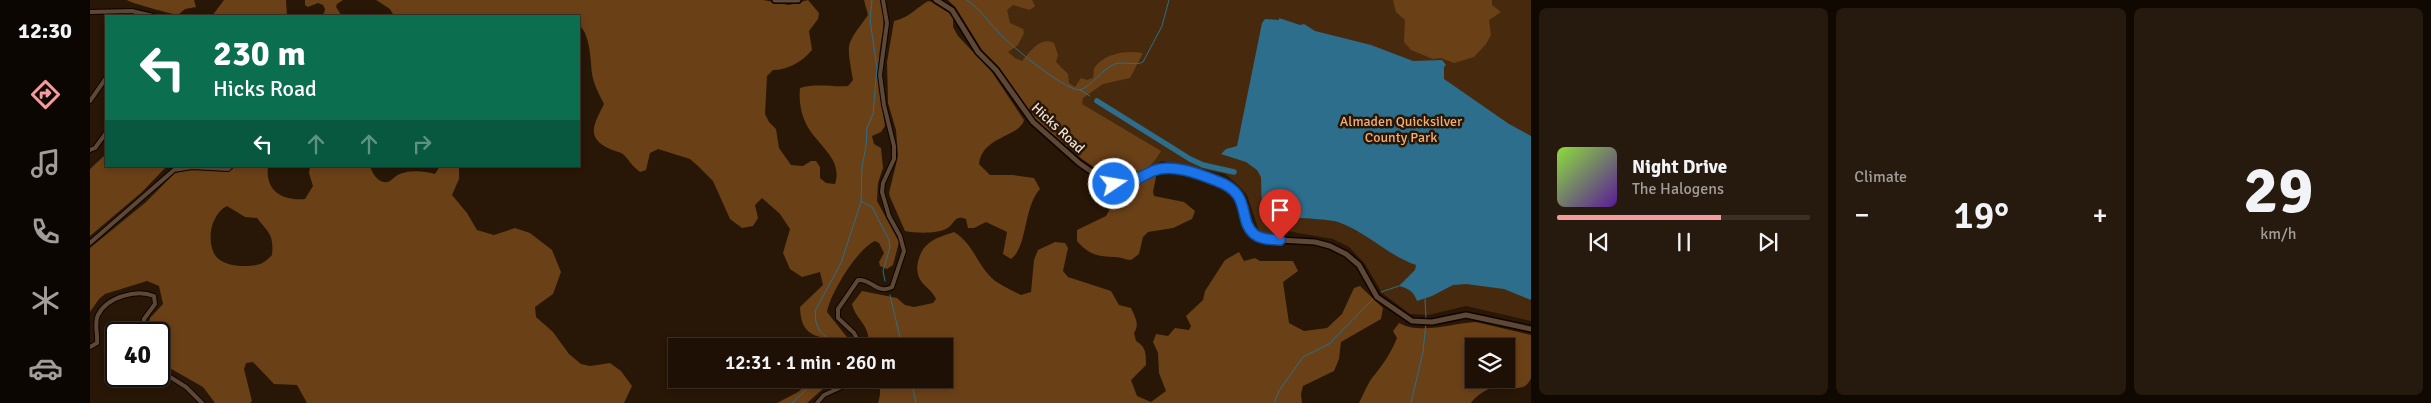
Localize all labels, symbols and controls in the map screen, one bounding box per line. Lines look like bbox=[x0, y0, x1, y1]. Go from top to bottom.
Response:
text: 12:30 bbox=[18, 17, 72, 44]
text: 230 m bbox=[213, 32, 306, 75]
icon: left bbox=[130, 35, 195, 100]
text: Hicks Road bbox=[213, 75, 317, 102]
icon: directions bbox=[28, 77, 63, 112]
street label: Hicks Road bbox=[1028, 99, 1088, 157]
park label: Almaden Quicksilver County Park bbox=[1340, 113, 1463, 146]
icon: left bbox=[249, 130, 277, 158]
icon: ahead bbox=[302, 130, 330, 158]
icon: ahead bbox=[355, 130, 383, 158]
icon: right bbox=[408, 130, 436, 158]
icon: music bbox=[28, 146, 63, 181]
text: 29 bbox=[2243, 151, 2313, 231]
text: Night Drive bbox=[1632, 155, 1727, 179]
position arrow bbox=[1087, 157, 1139, 209]
text: Climate bbox=[1854, 167, 1907, 187]
text: The Halogens bbox=[1632, 179, 1724, 199]
pin bbox=[1259, 189, 1301, 240]
text: 19° bbox=[1953, 192, 2009, 239]
icon: arrive bbox=[1266, 196, 1294, 224]
text: − bbox=[1854, 198, 1869, 232]
text: + bbox=[2093, 198, 2108, 232]
icon: phone bbox=[28, 214, 63, 249]
text: km/h bbox=[2260, 224, 2296, 244]
icon: previous bbox=[1585, 228, 1613, 256]
icon: pause bbox=[1670, 228, 1698, 256]
icon: next bbox=[1754, 228, 1782, 256]
icon: climate bbox=[28, 283, 63, 318]
speed limit sign: 40 bbox=[105, 322, 170, 387]
map controls bbox=[1465, 338, 1515, 388]
button: layers bbox=[1465, 338, 1515, 388]
icon: car bbox=[28, 351, 63, 386]
text: 12:31 · 1 min · 260 m bbox=[725, 351, 896, 375]

